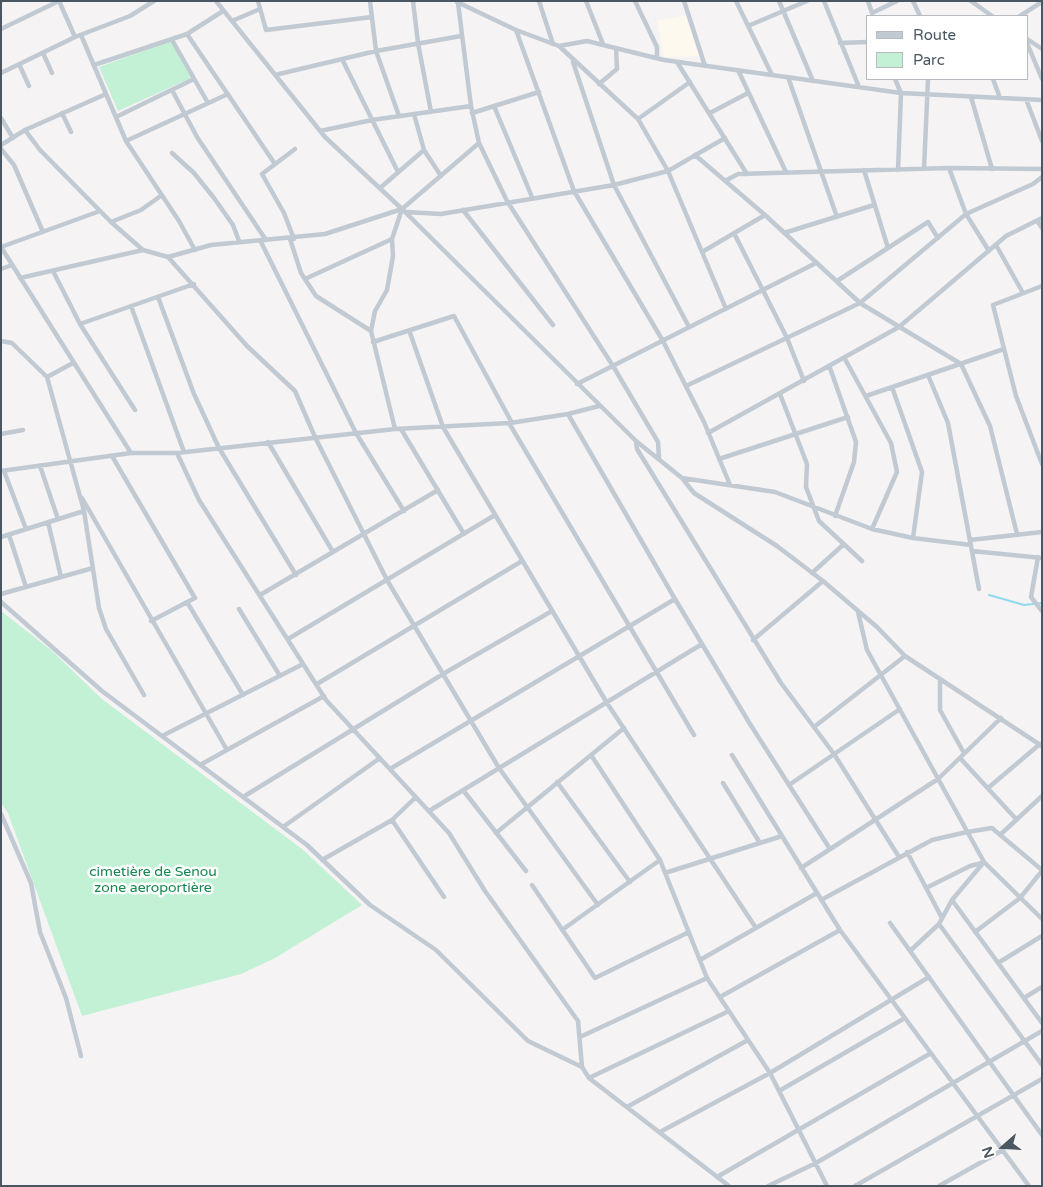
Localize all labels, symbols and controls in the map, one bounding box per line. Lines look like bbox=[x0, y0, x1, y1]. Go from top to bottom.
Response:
legend bbox=[866, 15, 1028, 80]
text: Route bbox=[913, 26, 956, 44]
text: Parc bbox=[913, 51, 945, 69]
park label: cimetière de Senou zone aeroportière bbox=[89, 864, 217, 896]
north arrow bbox=[978, 1122, 1028, 1172]
text: N bbox=[978, 1144, 998, 1160]

